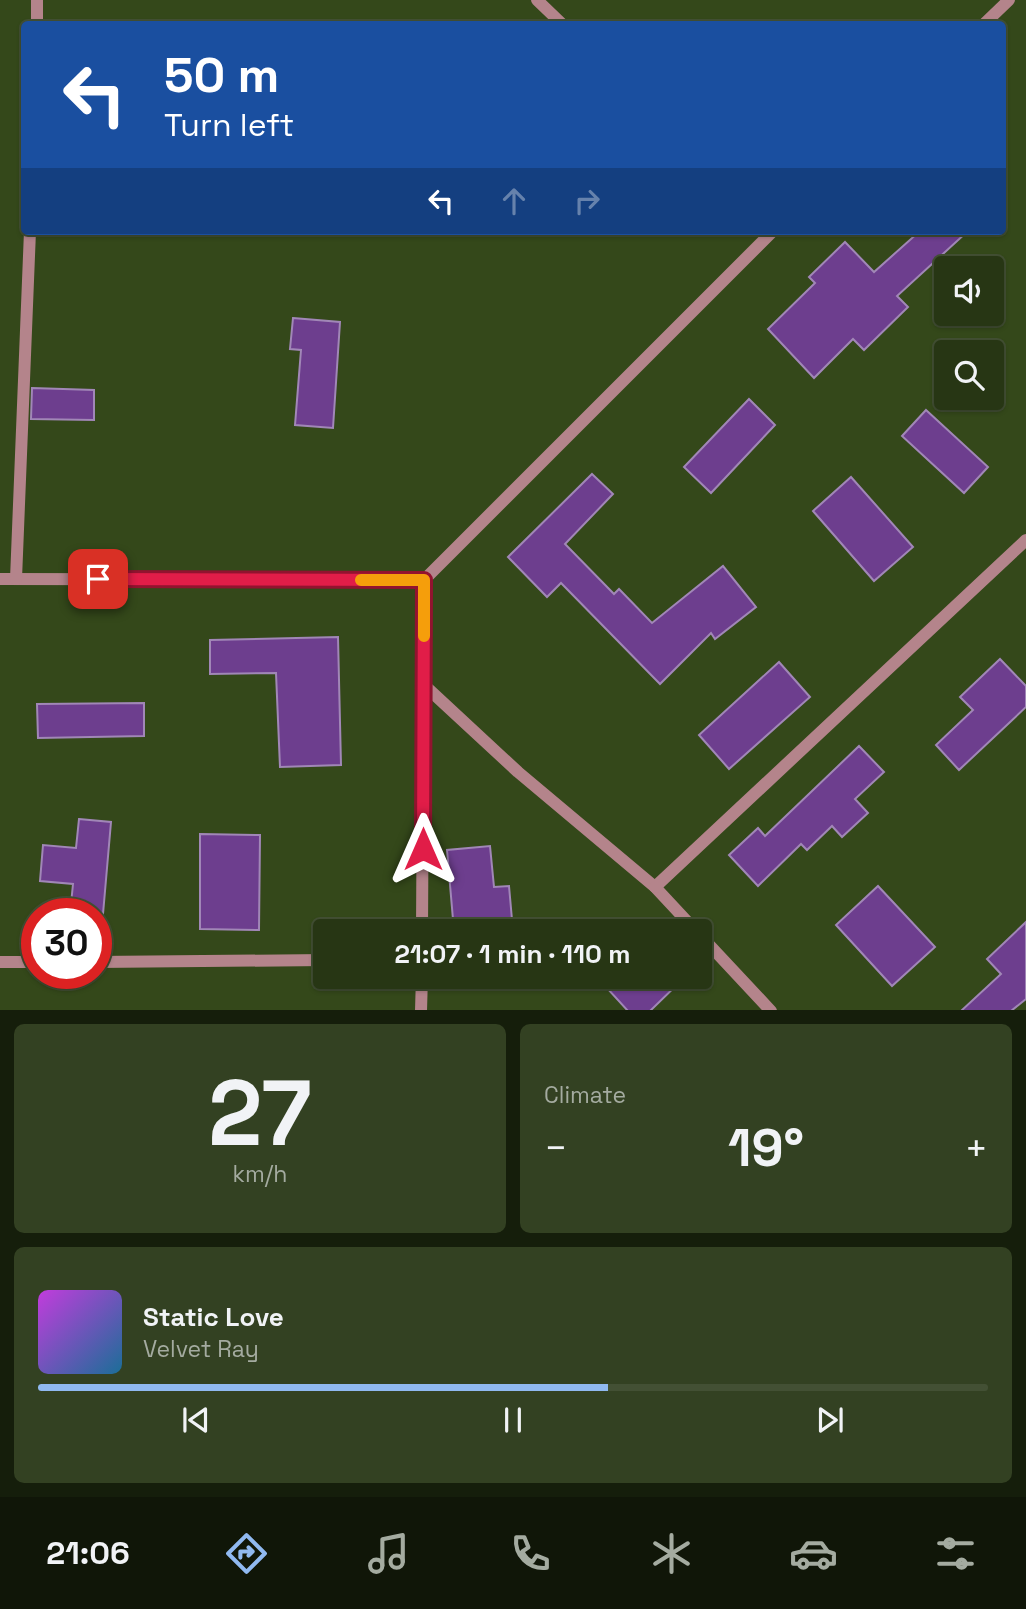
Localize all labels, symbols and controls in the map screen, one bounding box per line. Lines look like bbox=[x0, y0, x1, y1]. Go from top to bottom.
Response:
text: 50 m bbox=[164, 44, 279, 106]
icon: left bbox=[49, 49, 140, 140]
text: Turn left bbox=[164, 105, 294, 145]
icon: left bbox=[422, 182, 460, 220]
icon: ahead bbox=[495, 182, 533, 220]
icon: right bbox=[568, 182, 606, 220]
map controls bbox=[934, 256, 1004, 410]
button: sound bbox=[934, 256, 1004, 326]
button: search bbox=[934, 340, 1004, 410]
pin bbox=[68, 549, 128, 609]
icon: arrive bbox=[79, 560, 117, 598]
position arrow bbox=[386, 812, 460, 886]
speed limit sign: 30 bbox=[21, 898, 112, 989]
text: 21:07 · 1 min · 110 m bbox=[394, 937, 631, 971]
text: 27 bbox=[208, 1055, 312, 1172]
text: Climate bbox=[544, 1080, 626, 1110]
text: 19° bbox=[728, 1115, 804, 1181]
text: − bbox=[544, 1124, 568, 1172]
text: + bbox=[964, 1124, 988, 1172]
text: km/h bbox=[233, 1159, 287, 1189]
text: Static Love bbox=[143, 1300, 284, 1334]
text: Velvet Ray bbox=[143, 1334, 259, 1364]
icon: previous bbox=[177, 1401, 215, 1439]
icon: pause bbox=[494, 1401, 532, 1439]
icon: next bbox=[811, 1401, 849, 1439]
icon: directions bbox=[222, 1529, 271, 1578]
icon: music bbox=[364, 1529, 413, 1578]
icon: phone bbox=[506, 1529, 555, 1578]
icon: climate bbox=[647, 1529, 696, 1578]
icon: car bbox=[789, 1529, 838, 1578]
icon: filters bbox=[931, 1529, 980, 1578]
text: 21:06 bbox=[46, 1533, 130, 1573]

